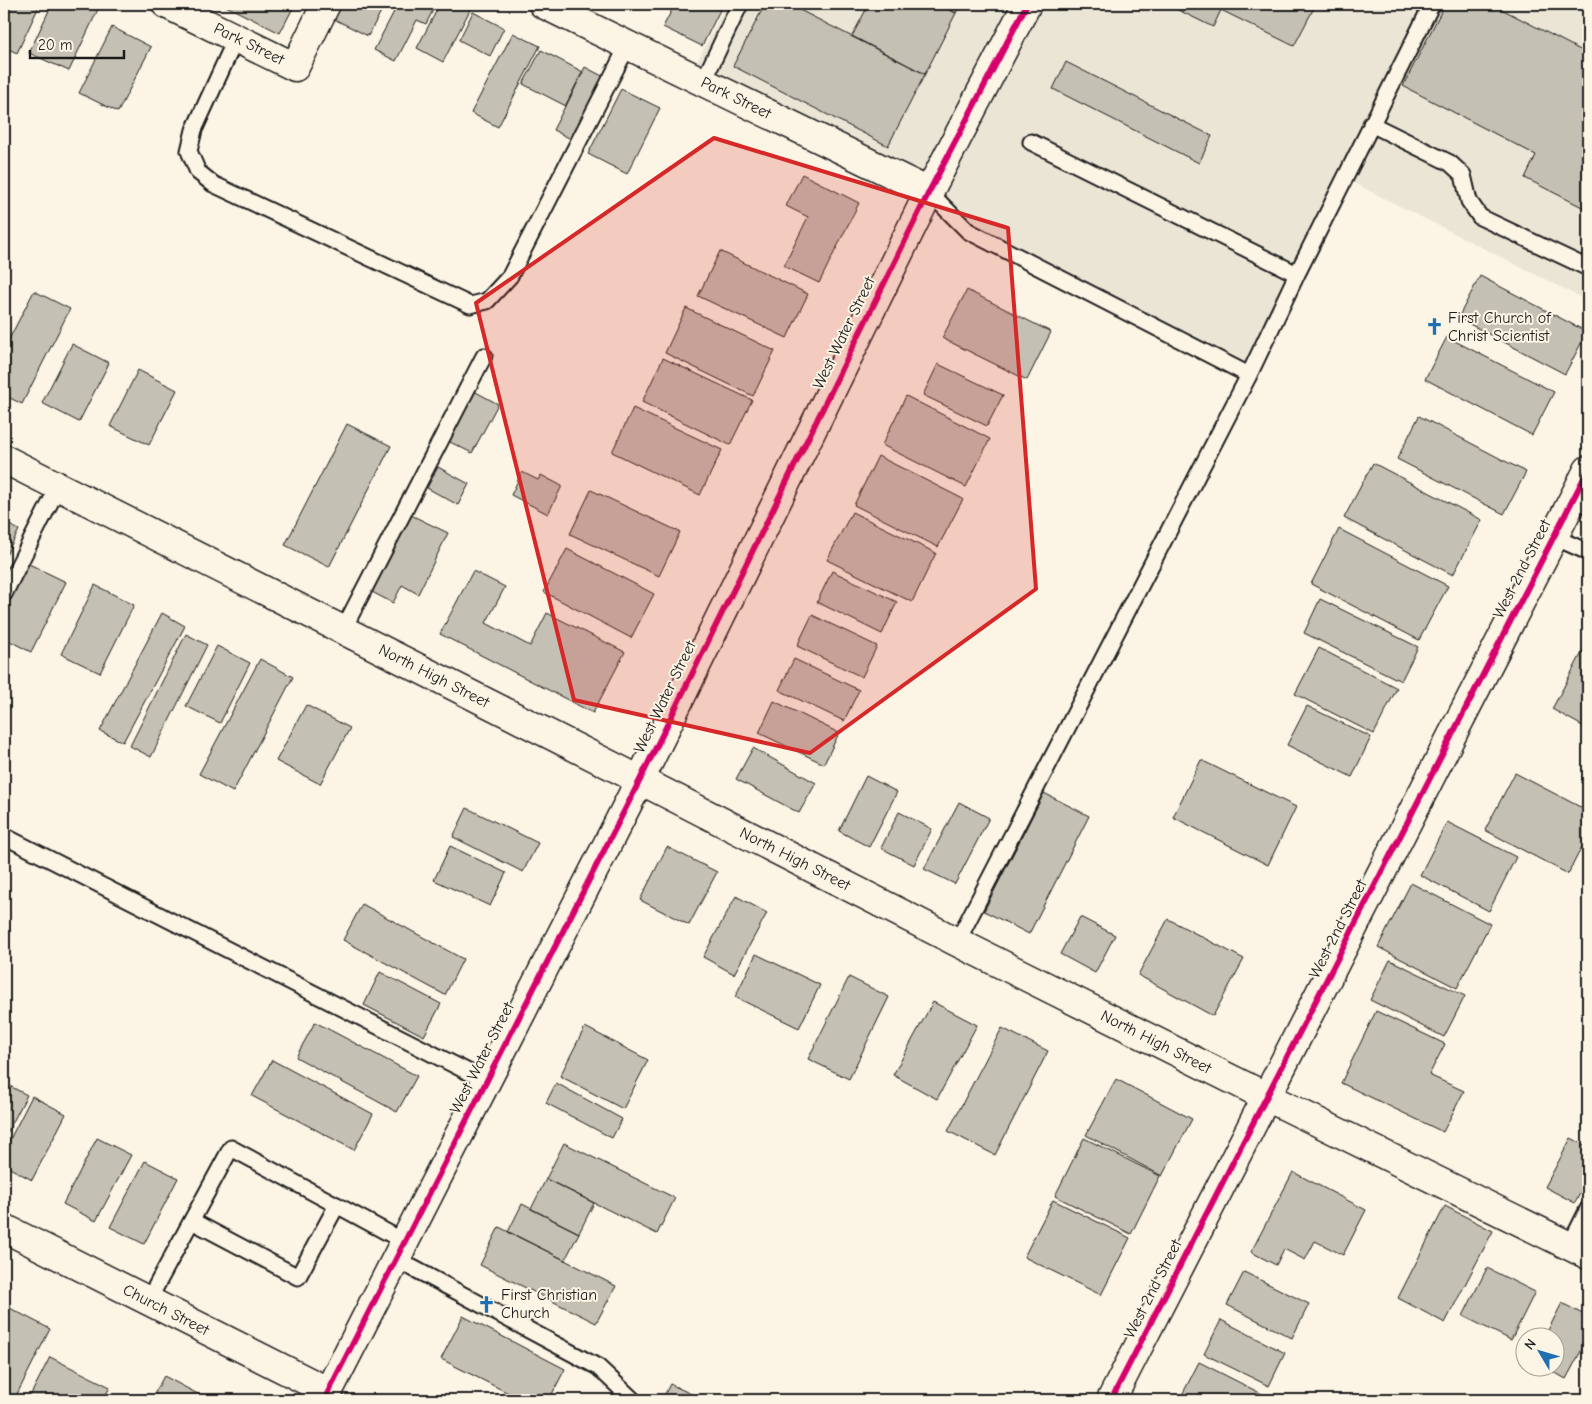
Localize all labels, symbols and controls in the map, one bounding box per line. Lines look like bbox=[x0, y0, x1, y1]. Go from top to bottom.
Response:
street label: Park Street bbox=[211, 19, 287, 69]
scale bar bbox=[30, 28, 124, 60]
text: 20 m bbox=[38, 36, 72, 54]
street label: Park Street bbox=[698, 73, 774, 123]
street label: West Water Street bbox=[809, 274, 879, 392]
place label: First Church of Christ Scientist bbox=[1448, 309, 1552, 345]
church icon: First Church of Christ Scientist bbox=[1424, 317, 1444, 337]
street label: West 2nd Street bbox=[1489, 516, 1555, 621]
street label: West Water Street bbox=[630, 638, 700, 756]
street label: North High Street bbox=[376, 640, 493, 712]
street label: North High Street bbox=[737, 823, 854, 895]
street label: West 2nd Street bbox=[1305, 876, 1371, 981]
street label: West Water Street bbox=[446, 999, 518, 1117]
street label: North High Street bbox=[1098, 1006, 1215, 1078]
street label: West 2nd Street bbox=[1120, 1236, 1186, 1341]
street label: Church Street bbox=[120, 1281, 212, 1340]
place label: First Christian Church bbox=[501, 1286, 597, 1322]
church icon: First Christian Church bbox=[477, 1294, 497, 1314]
north arrow bbox=[1514, 1326, 1564, 1376]
text: N bbox=[1521, 1335, 1540, 1353]

